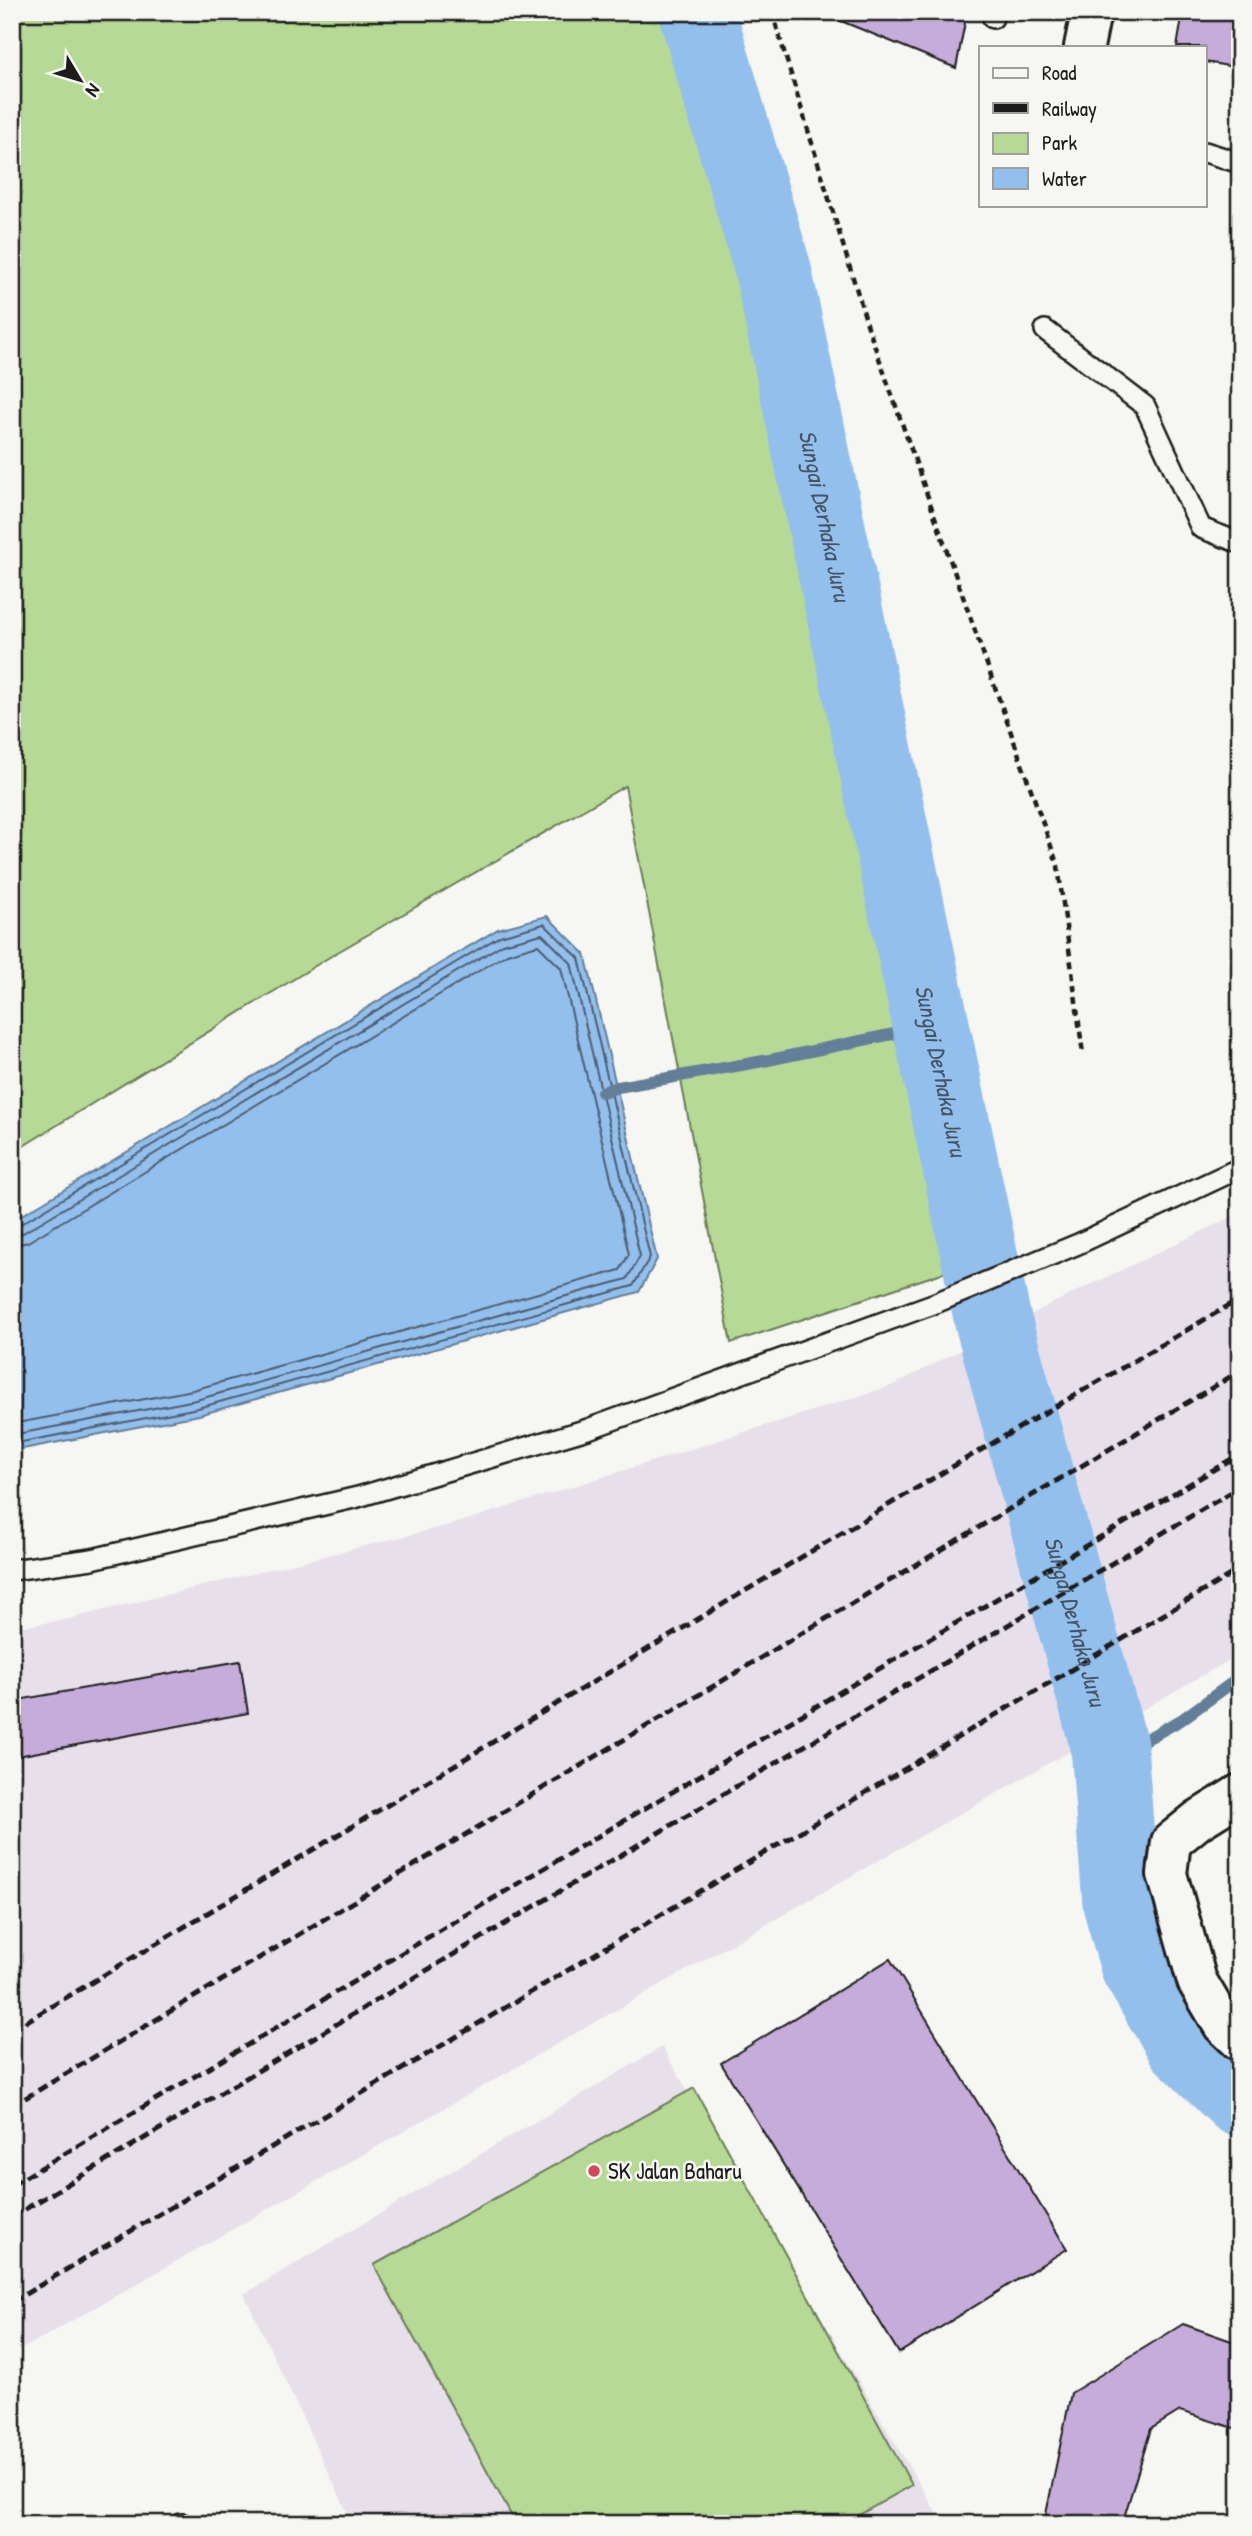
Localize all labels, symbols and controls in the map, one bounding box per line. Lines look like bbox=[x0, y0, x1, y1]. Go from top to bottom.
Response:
north arrow bbox=[46, 46, 116, 116]
legend bbox=[979, 46, 1206, 206]
text: Road bbox=[1042, 58, 1076, 87]
text: N bbox=[80, 78, 107, 102]
text: Railway bbox=[1042, 94, 1097, 123]
text: Park bbox=[1042, 128, 1077, 157]
text: Water bbox=[1042, 164, 1087, 193]
water label: Sungai Derhaka Juru bbox=[792, 427, 859, 607]
water label: Sungai Derhaka Juru bbox=[908, 982, 976, 1162]
water label: Sungai Derhaka Juru bbox=[1038, 1533, 1115, 1712]
place label: SK Jalan Baharu bbox=[608, 2155, 742, 2186]
marker: SK Jalan Baharu bbox=[586, 2163, 602, 2179]

